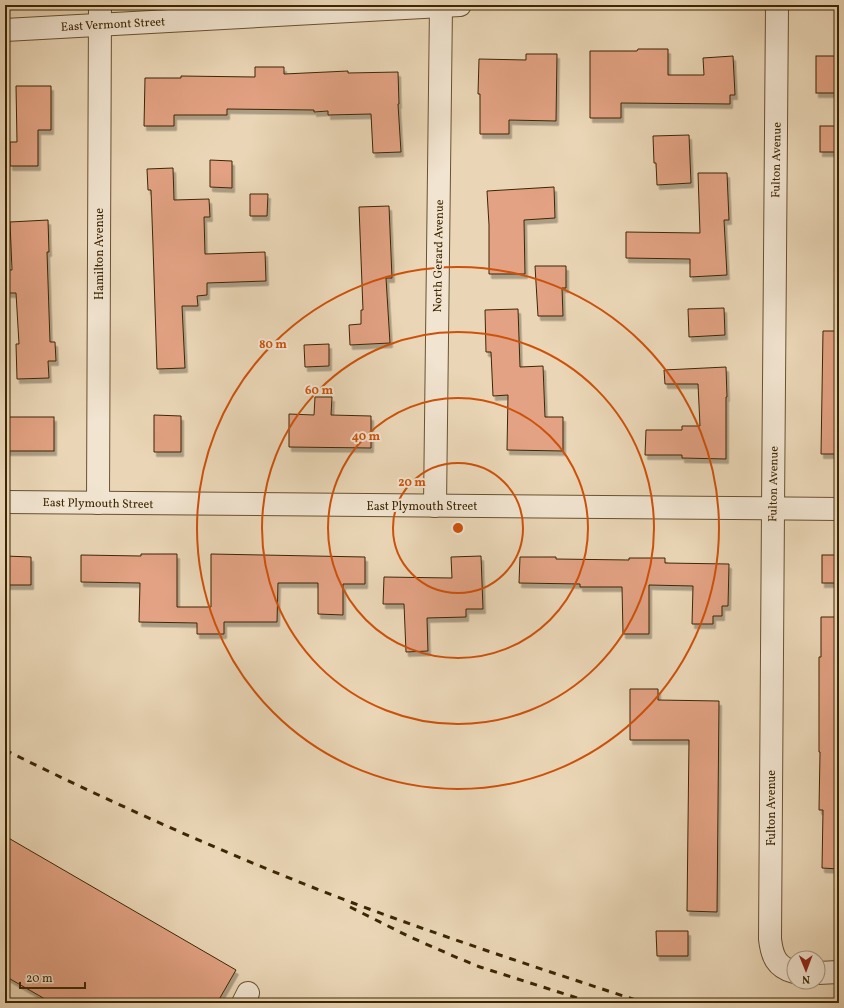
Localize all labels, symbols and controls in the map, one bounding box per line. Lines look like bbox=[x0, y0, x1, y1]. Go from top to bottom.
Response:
street label: East Vermont Street bbox=[60, 14, 166, 36]
street label: Fulton Avenue bbox=[768, 122, 786, 198]
street label: North Gerard Avenue bbox=[430, 199, 448, 313]
street label: Hamilton Avenue bbox=[92, 208, 108, 300]
text: 80 m bbox=[259, 337, 287, 353]
text: 60 m bbox=[305, 383, 333, 399]
text: 40 m bbox=[352, 429, 381, 445]
street label: Fulton Avenue bbox=[765, 446, 783, 522]
text: 20 m bbox=[398, 475, 426, 491]
street label: East Plymouth Street bbox=[42, 495, 154, 513]
street label: East Plymouth Street bbox=[367, 499, 477, 515]
centre of rings bbox=[451, 521, 465, 535]
street label: Fulton Avenue bbox=[764, 770, 780, 846]
north arrow bbox=[786, 950, 826, 990]
scale bar bbox=[20, 964, 85, 990]
text: 20 m bbox=[26, 971, 53, 987]
text: N bbox=[802, 971, 810, 986]

